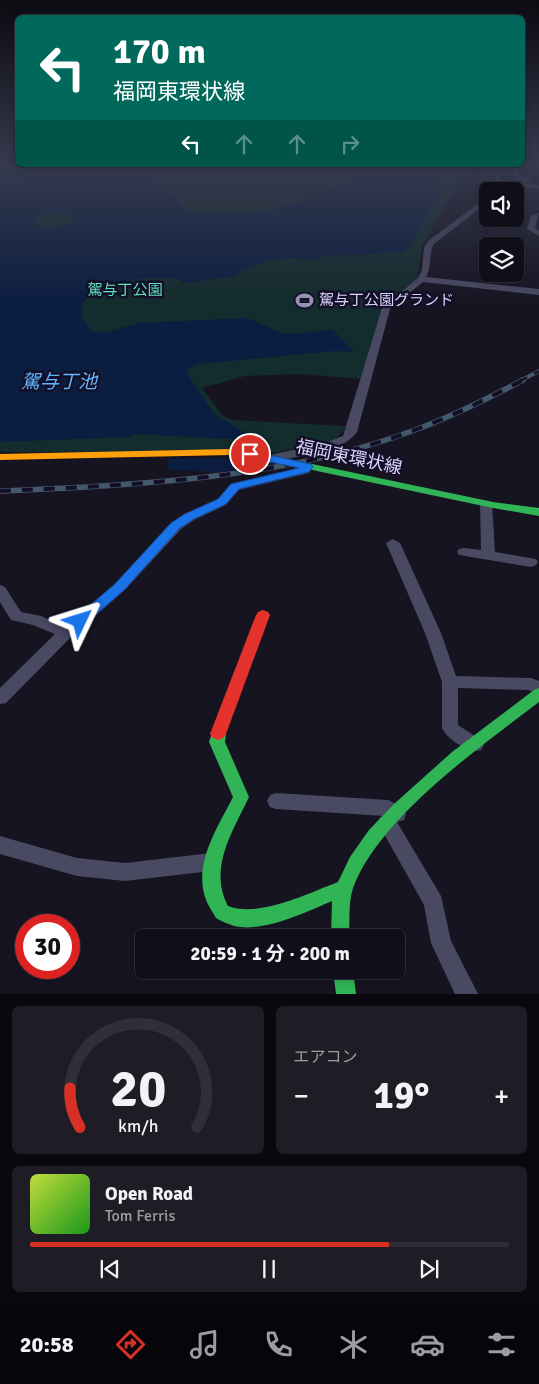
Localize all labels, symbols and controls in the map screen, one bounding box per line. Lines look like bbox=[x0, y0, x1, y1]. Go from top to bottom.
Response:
text: 170 m bbox=[113, 30, 206, 73]
icon: left bbox=[30, 35, 95, 100]
text: 福岡東環状線 bbox=[113, 78, 245, 105]
icon: left bbox=[177, 130, 205, 158]
icon: ahead bbox=[230, 130, 258, 158]
icon: ahead bbox=[283, 130, 311, 158]
icon: right bbox=[336, 130, 364, 158]
map controls bbox=[479, 182, 524, 282]
button: sound bbox=[479, 182, 524, 227]
button: layers bbox=[479, 237, 524, 282]
park label: 駕与丁公園 bbox=[87, 281, 163, 299]
sports icon: 駕与丁公園グランド bbox=[295, 290, 315, 310]
place label: 駕与丁公園グランド bbox=[319, 291, 454, 309]
water label: 駕与丁池 bbox=[21, 370, 99, 394]
pin bbox=[229, 433, 271, 475]
street label: 福岡東環状線 bbox=[294, 435, 404, 479]
icon: arrive bbox=[236, 440, 264, 468]
position arrow bbox=[53, 594, 105, 646]
speed limit sign: 30 bbox=[15, 914, 80, 979]
text: 20:59 · 1 分 · 200 m bbox=[190, 942, 350, 966]
text: エアコン bbox=[294, 1047, 358, 1067]
text: 20 bbox=[110, 1057, 166, 1121]
text: 19° bbox=[373, 1072, 429, 1119]
text: − bbox=[294, 1079, 309, 1113]
text: + bbox=[494, 1079, 509, 1113]
text: km/h bbox=[118, 1115, 158, 1137]
text: Open Road bbox=[105, 1182, 193, 1206]
text: Tom Ferris bbox=[105, 1206, 175, 1226]
icon: previous bbox=[96, 1255, 124, 1283]
icon: pause bbox=[255, 1255, 283, 1283]
icon: next bbox=[415, 1255, 443, 1283]
icon: directions bbox=[113, 1327, 148, 1362]
icon: music bbox=[187, 1327, 222, 1362]
icon: phone bbox=[261, 1327, 296, 1362]
icon: climate bbox=[336, 1327, 371, 1362]
icon: car bbox=[410, 1327, 445, 1362]
icon: filters bbox=[484, 1327, 519, 1362]
text: 20:58 bbox=[20, 1331, 74, 1358]

